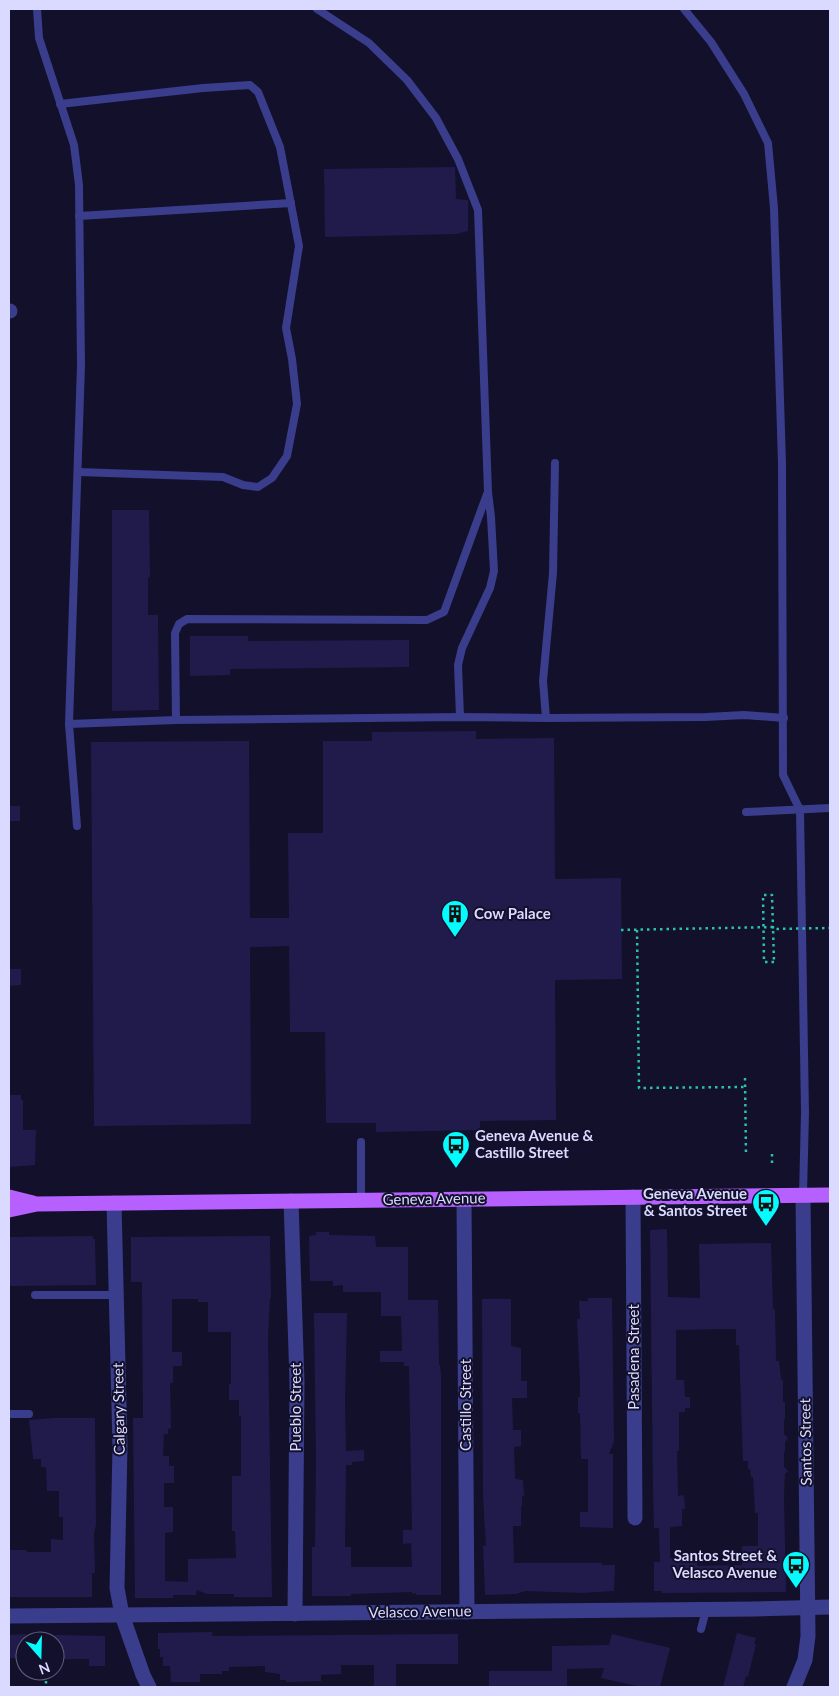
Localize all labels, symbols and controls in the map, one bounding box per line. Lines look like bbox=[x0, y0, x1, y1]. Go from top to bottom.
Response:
building icon: Cow Palace bbox=[440, 899, 470, 938]
place label: Cow Palace bbox=[474, 904, 551, 922]
place label: Geneva Avenue & Castillo Street bbox=[475, 1126, 594, 1161]
bus stop icon: Geneva Avenue & Castillo Street bbox=[441, 1130, 471, 1169]
place label: Geneva Avenue & Santos Street bbox=[643, 1184, 747, 1219]
street label: Geneva Avenue bbox=[382, 1188, 486, 1208]
bus stop icon: Geneva Avenue & Santos Street bbox=[751, 1188, 781, 1227]
street label: Pasadena Street bbox=[624, 1304, 642, 1410]
street label: Castillo Street bbox=[456, 1358, 474, 1451]
street label: Calgary Street bbox=[108, 1362, 128, 1455]
street label: Pueblo Street bbox=[286, 1362, 304, 1452]
street label: Santos Street bbox=[795, 1398, 815, 1486]
place label: Santos Street & Velasco Avenue bbox=[672, 1546, 777, 1581]
bus stop icon: Santos Street & Velasco Avenue bbox=[781, 1550, 811, 1589]
street label: Velasco Avenue bbox=[368, 1601, 472, 1621]
north arrow bbox=[15, 1631, 65, 1681]
text: N bbox=[37, 1659, 53, 1679]

